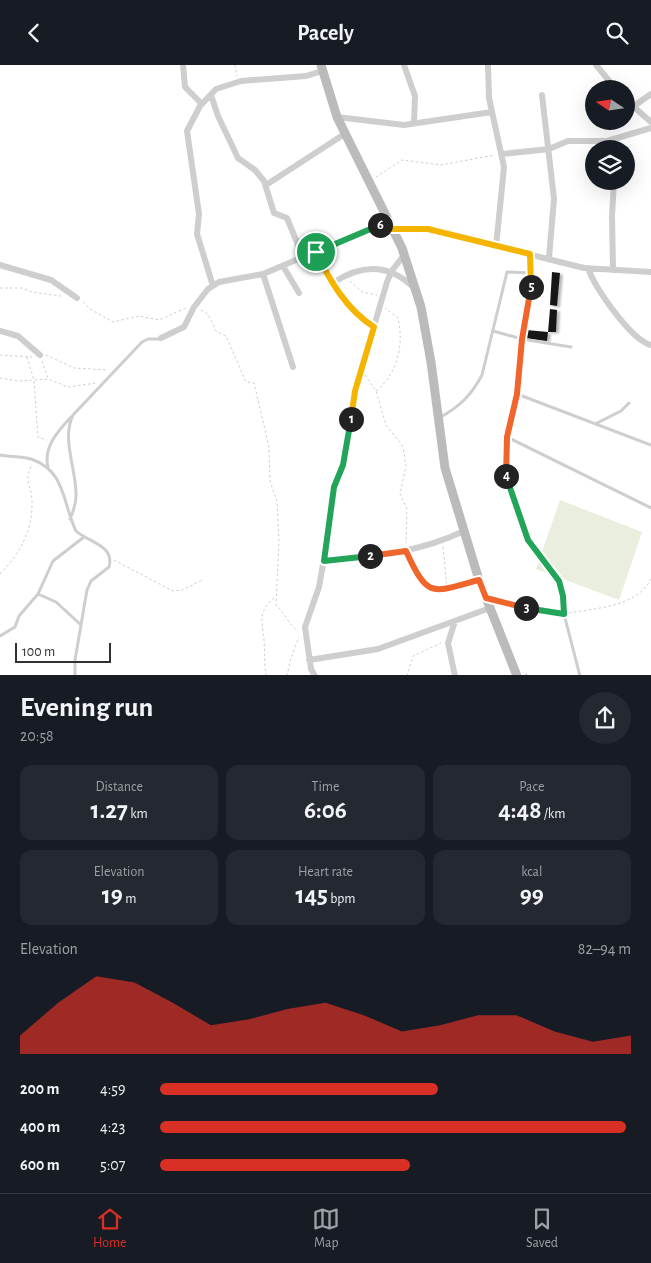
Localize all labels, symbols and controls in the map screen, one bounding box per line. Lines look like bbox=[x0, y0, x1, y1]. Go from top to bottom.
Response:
icon: back bbox=[20, 19, 48, 47]
icon: search bbox=[603, 19, 631, 47]
text: Pacely bbox=[297, 22, 354, 44]
north arrow bbox=[585, 80, 635, 130]
map controls bbox=[585, 80, 635, 190]
button: layers bbox=[585, 140, 635, 190]
pin: 6 bbox=[368, 213, 392, 237]
text: 6 bbox=[377, 218, 384, 232]
pin bbox=[295, 231, 337, 273]
icon: arrive bbox=[302, 238, 330, 266]
pin: 5 bbox=[518, 275, 544, 299]
text: 5 bbox=[528, 280, 535, 294]
pin: 1 bbox=[338, 407, 364, 431]
text: 1 bbox=[349, 412, 354, 426]
pin: 4 bbox=[494, 463, 518, 489]
text: 4 bbox=[503, 469, 510, 483]
pin: 2 bbox=[358, 543, 382, 569]
text: 2 bbox=[367, 549, 374, 563]
pin: 3 bbox=[514, 595, 538, 621]
text: 3 bbox=[523, 601, 530, 615]
scale bar bbox=[15, 641, 111, 664]
text: 100 m bbox=[22, 645, 55, 659]
button: share bbox=[579, 692, 631, 744]
text: Evening run bbox=[20, 694, 153, 722]
text: 20:58 bbox=[20, 728, 54, 744]
text: Distance bbox=[95, 780, 143, 794]
text: Time bbox=[312, 780, 339, 794]
text: Pace bbox=[519, 780, 544, 794]
text: 1.27 bbox=[91, 798, 128, 823]
text: 6:06 bbox=[304, 798, 347, 823]
text: 4:48 bbox=[498, 798, 541, 823]
text: km bbox=[128, 807, 148, 821]
text: /km bbox=[541, 807, 565, 821]
text: Elevation bbox=[94, 865, 144, 879]
text: Heart rate bbox=[298, 865, 353, 879]
text: kcal bbox=[521, 865, 542, 879]
text: 19 bbox=[102, 883, 123, 908]
text: 145 bbox=[295, 883, 328, 908]
text: 99 bbox=[520, 883, 544, 908]
text: m bbox=[123, 892, 136, 906]
text: bpm bbox=[328, 892, 356, 906]
text: Elevation bbox=[20, 941, 78, 957]
text: 82–94 m bbox=[578, 941, 631, 957]
text: 200 m bbox=[20, 1081, 60, 1097]
text: 4:59 bbox=[100, 1081, 126, 1097]
text: 400 m bbox=[20, 1119, 60, 1135]
text: 4:23 bbox=[100, 1119, 125, 1135]
text: 600 m bbox=[20, 1157, 60, 1173]
text: 5:07 bbox=[100, 1157, 125, 1173]
tab: Home bbox=[93, 1205, 127, 1252]
tab: Map bbox=[312, 1205, 340, 1252]
tab: Saved bbox=[526, 1205, 558, 1252]

